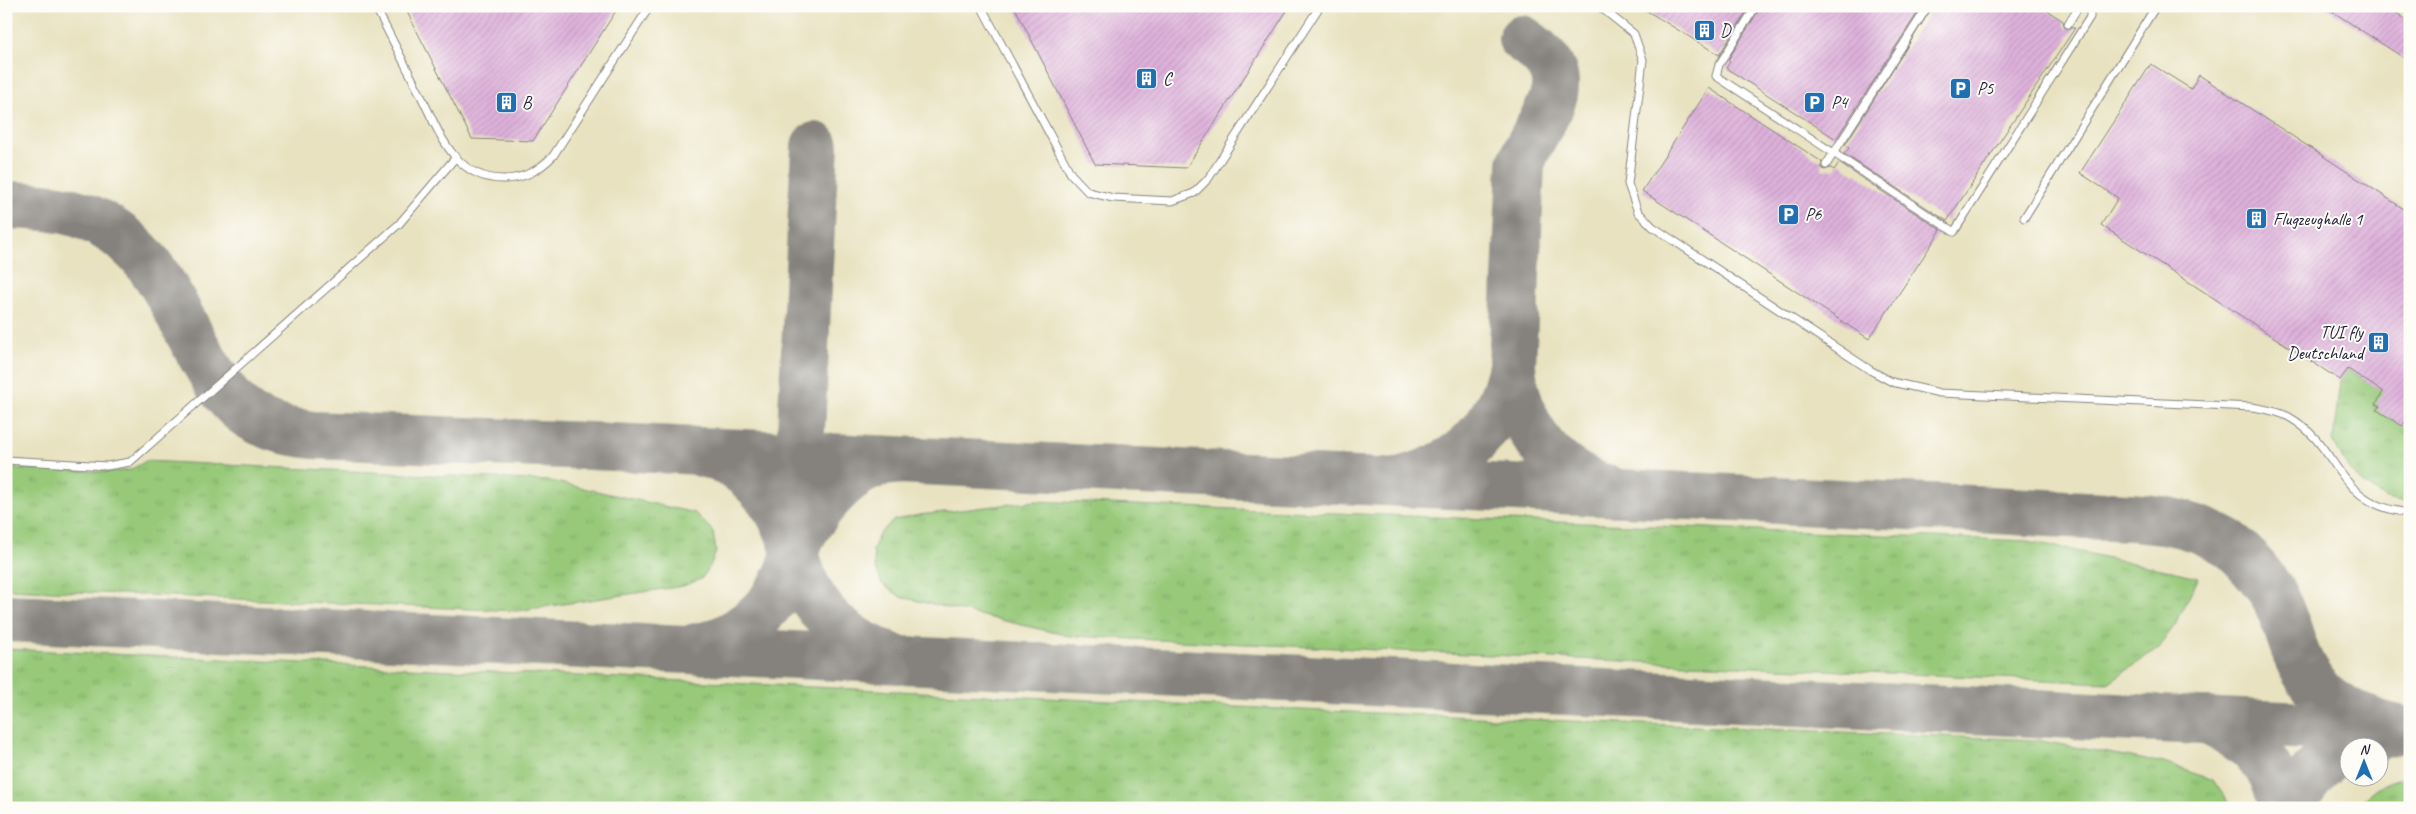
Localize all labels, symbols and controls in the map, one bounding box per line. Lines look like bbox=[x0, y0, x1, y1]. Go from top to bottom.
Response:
building icon: D bbox=[1692, 18, 1716, 42]
place label: D bbox=[1720, 19, 1732, 41]
building icon: C bbox=[1135, 66, 1159, 90]
place label: C bbox=[1163, 67, 1174, 89]
parking icon: P5 bbox=[1949, 76, 1973, 100]
place label: P5 bbox=[1977, 77, 1994, 99]
building icon: B bbox=[494, 90, 518, 114]
parking icon: P4 bbox=[1803, 90, 1827, 114]
place label: B bbox=[522, 91, 533, 113]
place label: P4 bbox=[1831, 91, 1849, 113]
parking icon: P6 bbox=[1777, 202, 1801, 226]
place label: P6 bbox=[1805, 203, 1822, 225]
building icon: Flugzeughalle 1 bbox=[2245, 207, 2269, 231]
place label: Flugzeughalle 1 bbox=[2273, 208, 2364, 230]
place label: TUI fly Deutschland bbox=[2287, 321, 2366, 364]
building icon: TUI fly Deutschland bbox=[2367, 330, 2391, 354]
north arrow bbox=[2338, 736, 2388, 786]
text: N bbox=[2360, 741, 2371, 758]

